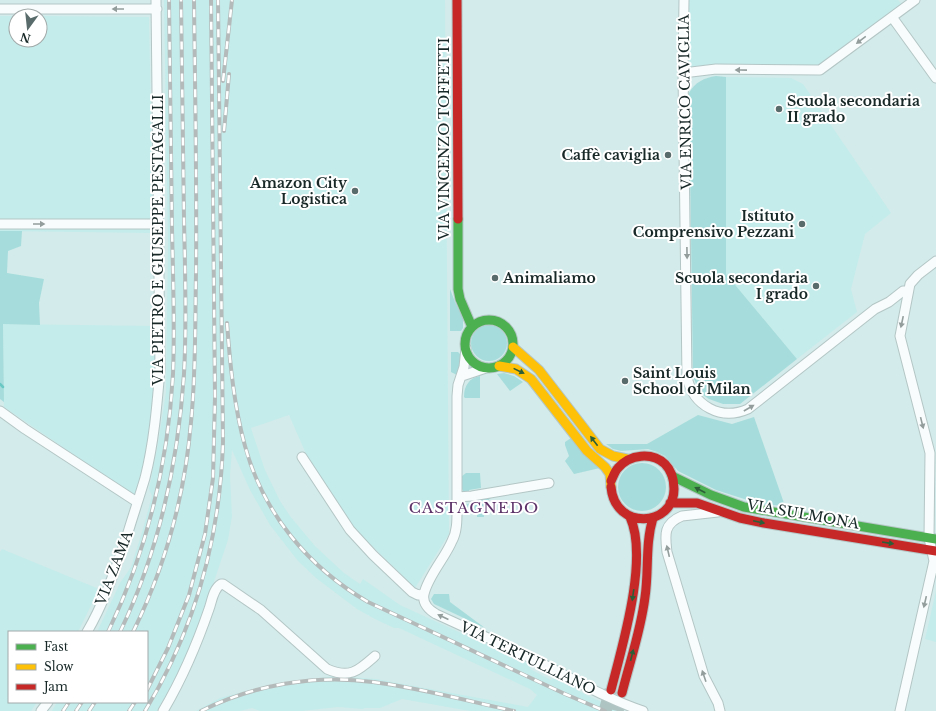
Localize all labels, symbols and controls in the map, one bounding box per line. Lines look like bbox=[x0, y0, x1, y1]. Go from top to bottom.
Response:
one-way arrow bbox=[111, 6, 124, 12]
north arrow bbox=[8, 8, 48, 48]
street label: VIA ENRICO CAVIGLIA bbox=[674, 14, 696, 191]
text: N bbox=[18, 29, 32, 46]
one-way arrow bbox=[856, 36, 867, 44]
street label: VIA VINCENZO TOFFETTI bbox=[435, 37, 453, 241]
one-way arrow bbox=[735, 66, 747, 73]
place label: Scuola secondaria II grado bbox=[787, 92, 920, 126]
street label: VIA PIETRO E GIUSEPPE PESTAGALLI bbox=[149, 94, 167, 387]
marker: Scuola secondaria II grado bbox=[774, 104, 784, 114]
place label: Caffè caviglia bbox=[562, 146, 660, 164]
marker: Caffè caviglia bbox=[663, 150, 673, 160]
place label: Amazon City Logistica bbox=[249, 174, 348, 208]
marker: Amazon City Logistica bbox=[350, 186, 360, 196]
place label: Istituto Comprensivo Pezzani bbox=[633, 207, 794, 241]
marker: Istituto Comprensivo Pezzani bbox=[797, 219, 807, 229]
one-way arrow bbox=[33, 221, 46, 227]
one-way arrow bbox=[683, 247, 690, 259]
place label: Animaliamo bbox=[502, 269, 596, 287]
place label: Scuola secondaria I grado bbox=[675, 269, 808, 303]
marker: Animaliamo bbox=[490, 273, 500, 283]
marker: Scuola secondaria I grado bbox=[811, 281, 821, 291]
one-way arrow bbox=[899, 316, 905, 328]
place label: Saint Louis School of Milan bbox=[633, 364, 751, 398]
one-way arrow bbox=[513, 368, 525, 374]
marker: Saint Louis School of Milan bbox=[620, 376, 630, 386]
one-way arrow bbox=[743, 404, 755, 411]
one-way arrow bbox=[919, 417, 925, 429]
one-way arrow bbox=[590, 436, 598, 447]
one-way arrow bbox=[694, 487, 706, 493]
street label: VIA SULMONA bbox=[744, 495, 861, 533]
district label: CASTAGNEDO bbox=[409, 498, 539, 517]
one-way arrow bbox=[753, 519, 766, 525]
street label: VIA ZAMA bbox=[91, 528, 137, 609]
one-way arrow bbox=[882, 540, 894, 546]
one-way arrow bbox=[664, 545, 670, 557]
one-way arrow bbox=[630, 589, 636, 601]
one-way arrow bbox=[921, 595, 927, 608]
one-way arrow bbox=[438, 614, 449, 620]
street label: VIA TERTULLIANO bbox=[456, 617, 599, 699]
legend bbox=[8, 631, 148, 703]
text: Fast bbox=[44, 639, 69, 654]
one-way arrow bbox=[629, 649, 635, 661]
text: Slow bbox=[44, 659, 74, 674]
one-way arrow bbox=[701, 669, 707, 681]
text: Jam bbox=[42, 679, 68, 694]

